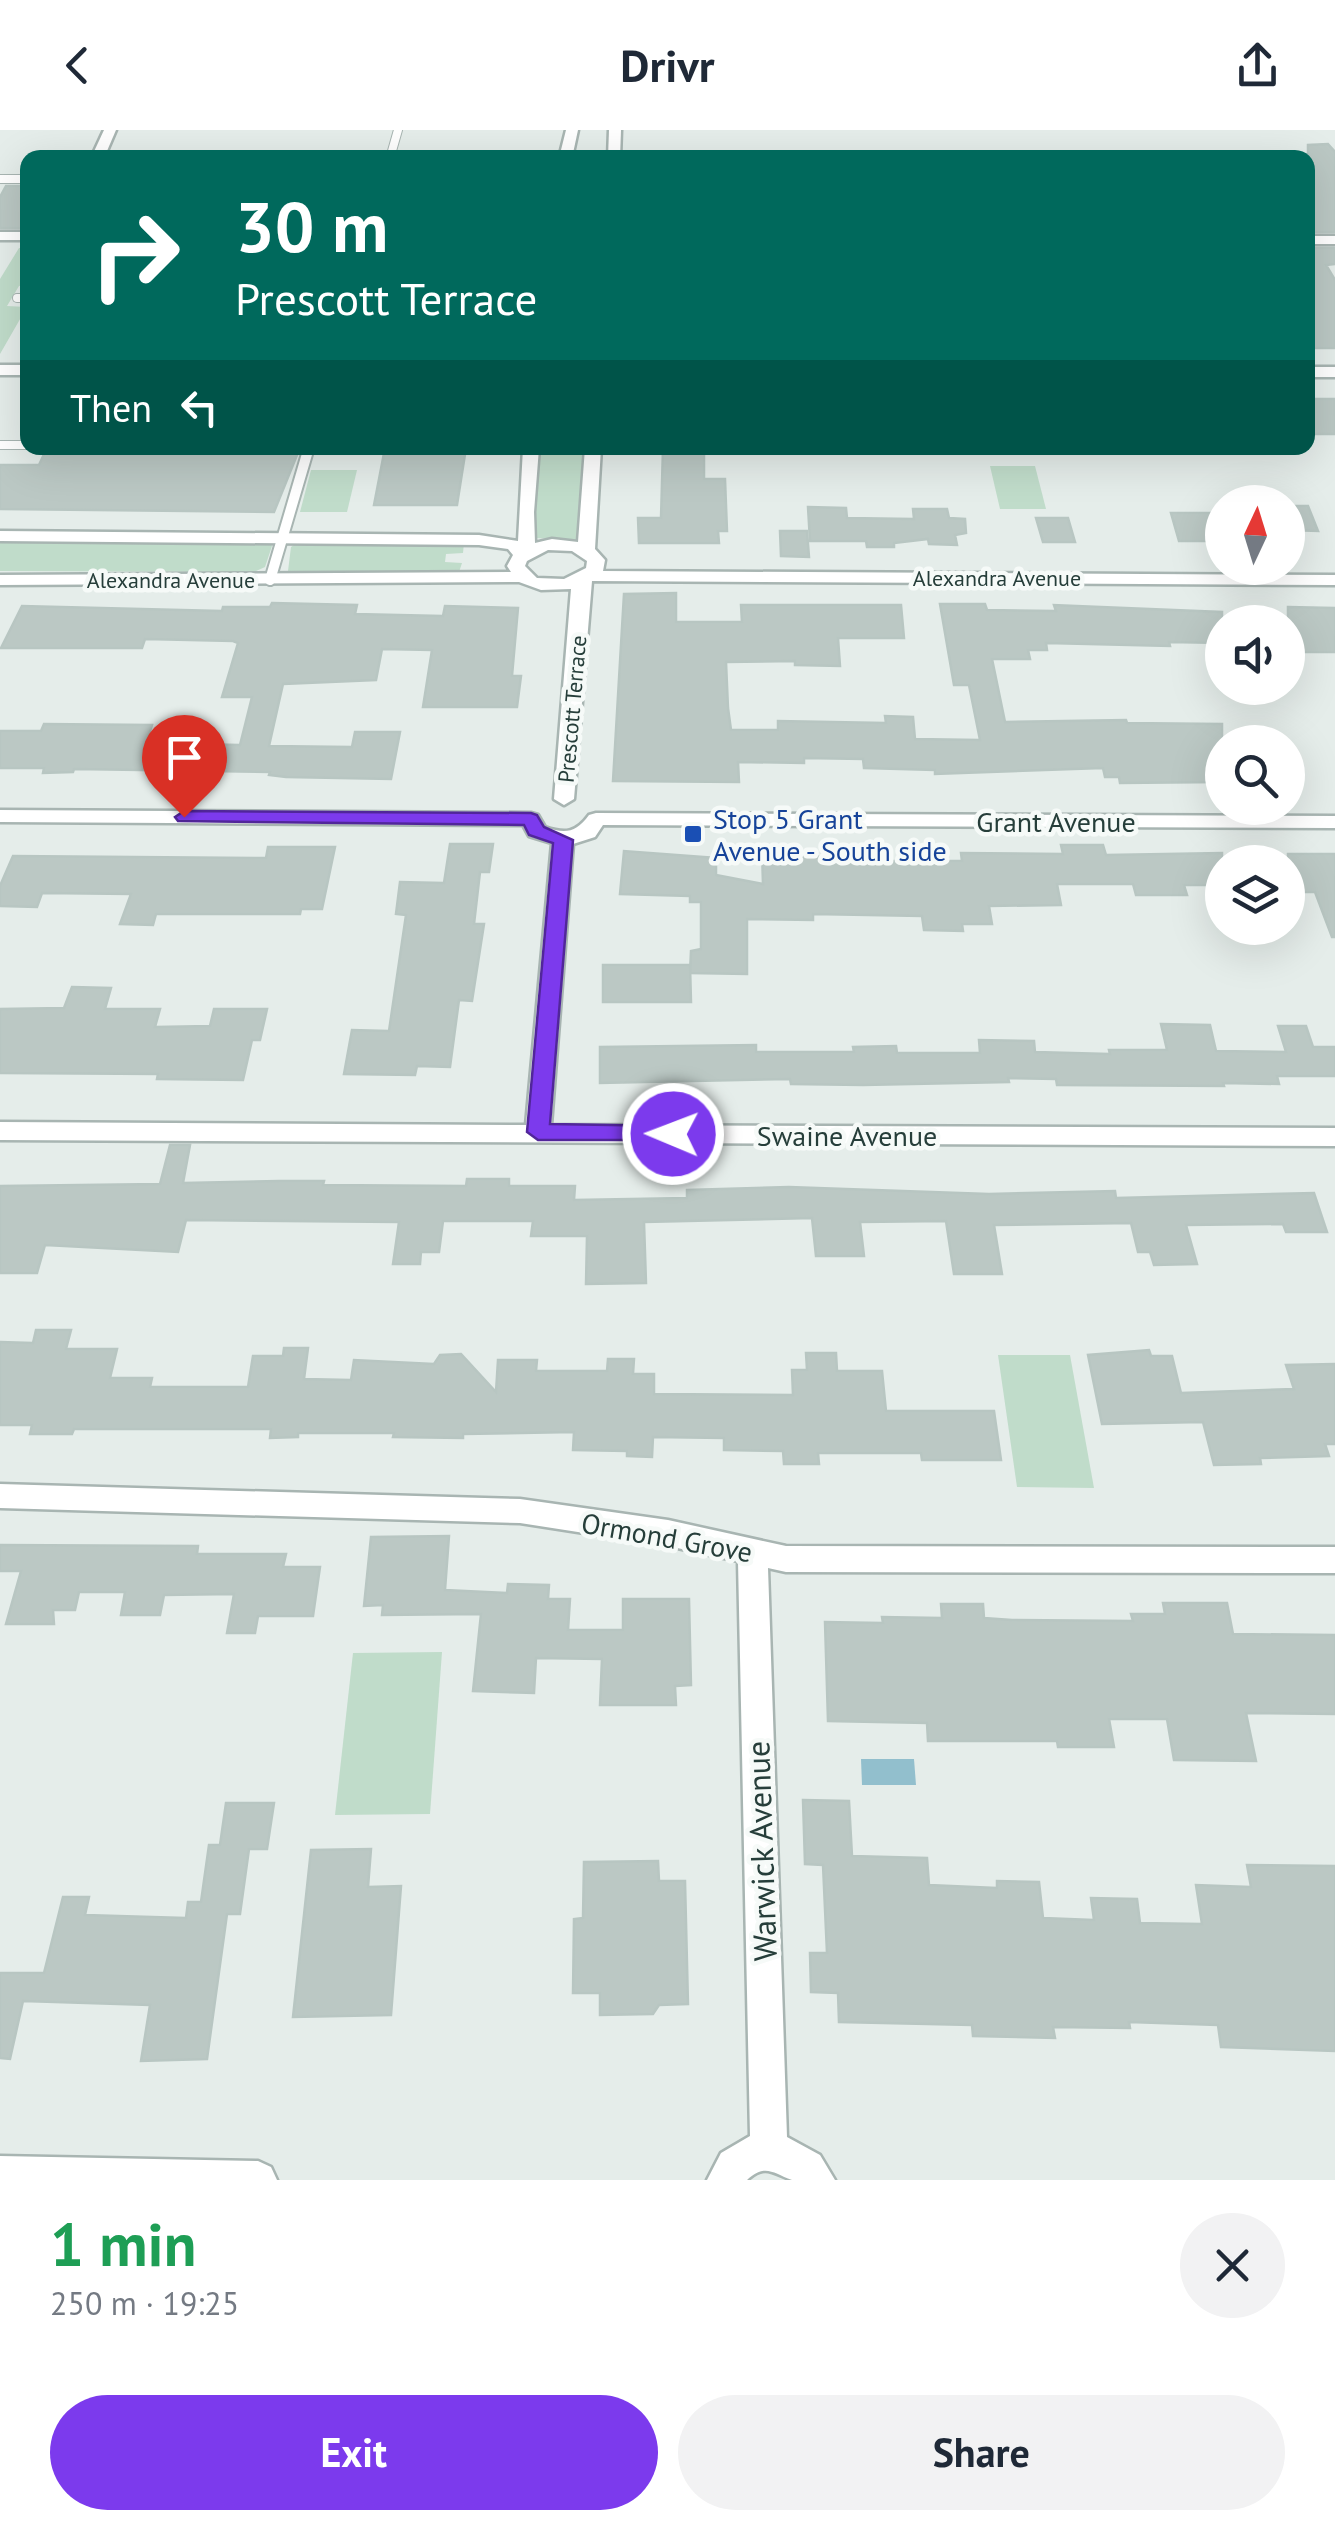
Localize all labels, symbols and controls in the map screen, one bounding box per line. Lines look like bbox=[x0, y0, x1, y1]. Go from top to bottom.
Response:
text: Drivr bbox=[620, 36, 715, 94]
icon: back bbox=[50, 38, 105, 93]
icon: share bbox=[1230, 38, 1285, 93]
text: 30 m bbox=[235, 181, 388, 271]
icon: right bbox=[70, 190, 200, 320]
text: Prescott Terrace bbox=[235, 269, 537, 327]
icon: left bbox=[172, 380, 227, 435]
text: Then bbox=[70, 383, 152, 432]
north arrow bbox=[1205, 485, 1305, 585]
map controls bbox=[1205, 485, 1305, 945]
street label: Alexandra Avenue bbox=[913, 564, 1081, 592]
street label: Alexandra Avenue bbox=[87, 566, 255, 594]
button: sound bbox=[1205, 605, 1305, 705]
street label: Prescott Terrace bbox=[552, 634, 592, 784]
pin bbox=[142, 715, 227, 818]
button: search bbox=[1205, 725, 1305, 825]
icon: arrive bbox=[157, 730, 212, 785]
place label: Stop 5 Grant Avenue - South side bbox=[713, 800, 947, 869]
street label: Grant Avenue bbox=[976, 803, 1136, 840]
marker: Stop 5 Grant Avenue - South side bbox=[682, 823, 704, 845]
button: layers bbox=[1205, 845, 1305, 945]
position arrow bbox=[621, 1082, 725, 1186]
street label: Swaine Avenue bbox=[757, 1117, 937, 1154]
street label: Ormond Grove bbox=[579, 1504, 755, 1570]
street label: Warwick Avenue bbox=[736, 1740, 786, 1962]
text: 1 min bbox=[50, 2205, 196, 2283]
button: close bbox=[1180, 2213, 1285, 2318]
text: 250 m · 19:25 bbox=[50, 2282, 239, 2324]
button: Exit bbox=[50, 2395, 658, 2510]
button: Share bbox=[678, 2395, 1285, 2510]

